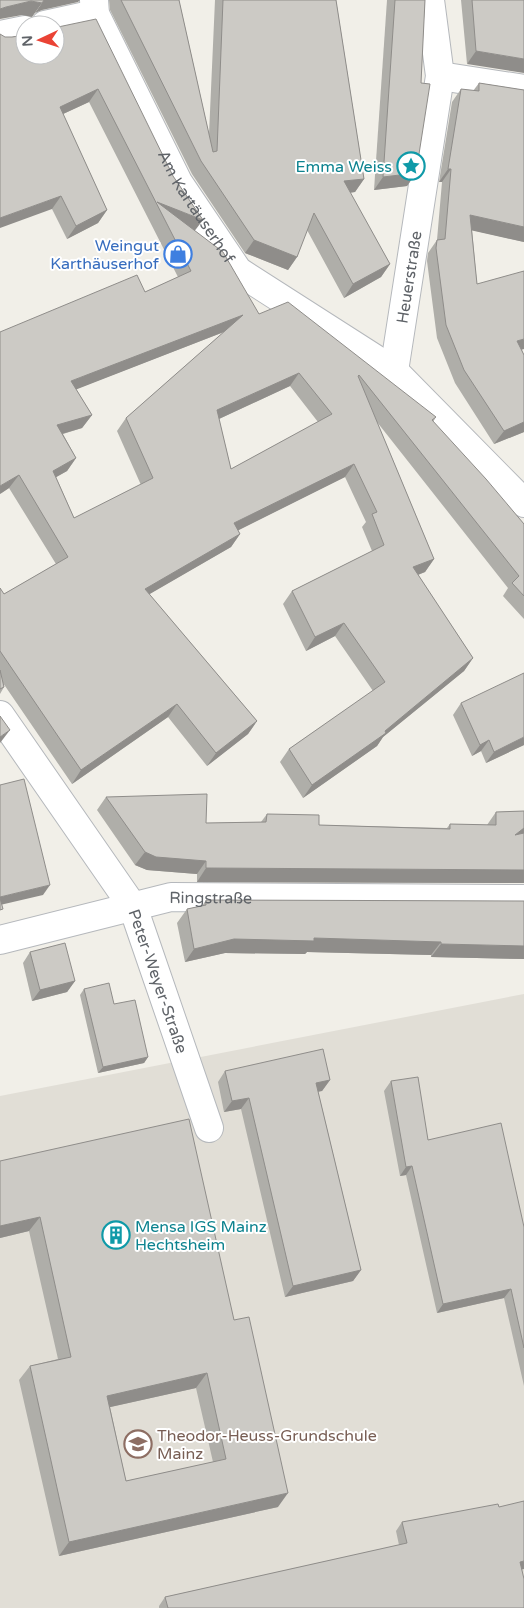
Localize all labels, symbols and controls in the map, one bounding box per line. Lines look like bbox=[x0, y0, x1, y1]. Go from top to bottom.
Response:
north arrow bbox=[15, 15, 65, 65]
text: N bbox=[19, 35, 36, 47]
street label: Am Kartäuserhof bbox=[153, 147, 239, 268]
place icon: Emma Weiss bbox=[396, 151, 426, 181]
place label: Emma Weiss bbox=[296, 157, 392, 177]
street label: Heuerstraße bbox=[393, 230, 427, 325]
place label: Weingut Karthäuserhof bbox=[50, 236, 160, 274]
shop icon: Weingut Karthäuserhof bbox=[163, 239, 193, 269]
street label: Ringstraße bbox=[169, 888, 252, 908]
street label: Peter-Weyer-Straße bbox=[124, 907, 192, 1056]
place label: Mensa IGS Mainz Hechtsheim bbox=[135, 1217, 267, 1255]
building icon: Mensa IGS Mainz Hechtsheim bbox=[101, 1220, 131, 1250]
place label: Theodor-Heuss-Grundschule Mainz bbox=[157, 1426, 377, 1464]
school or university icon: Theodor-Heuss-Grundschule Mainz bbox=[123, 1429, 153, 1459]

